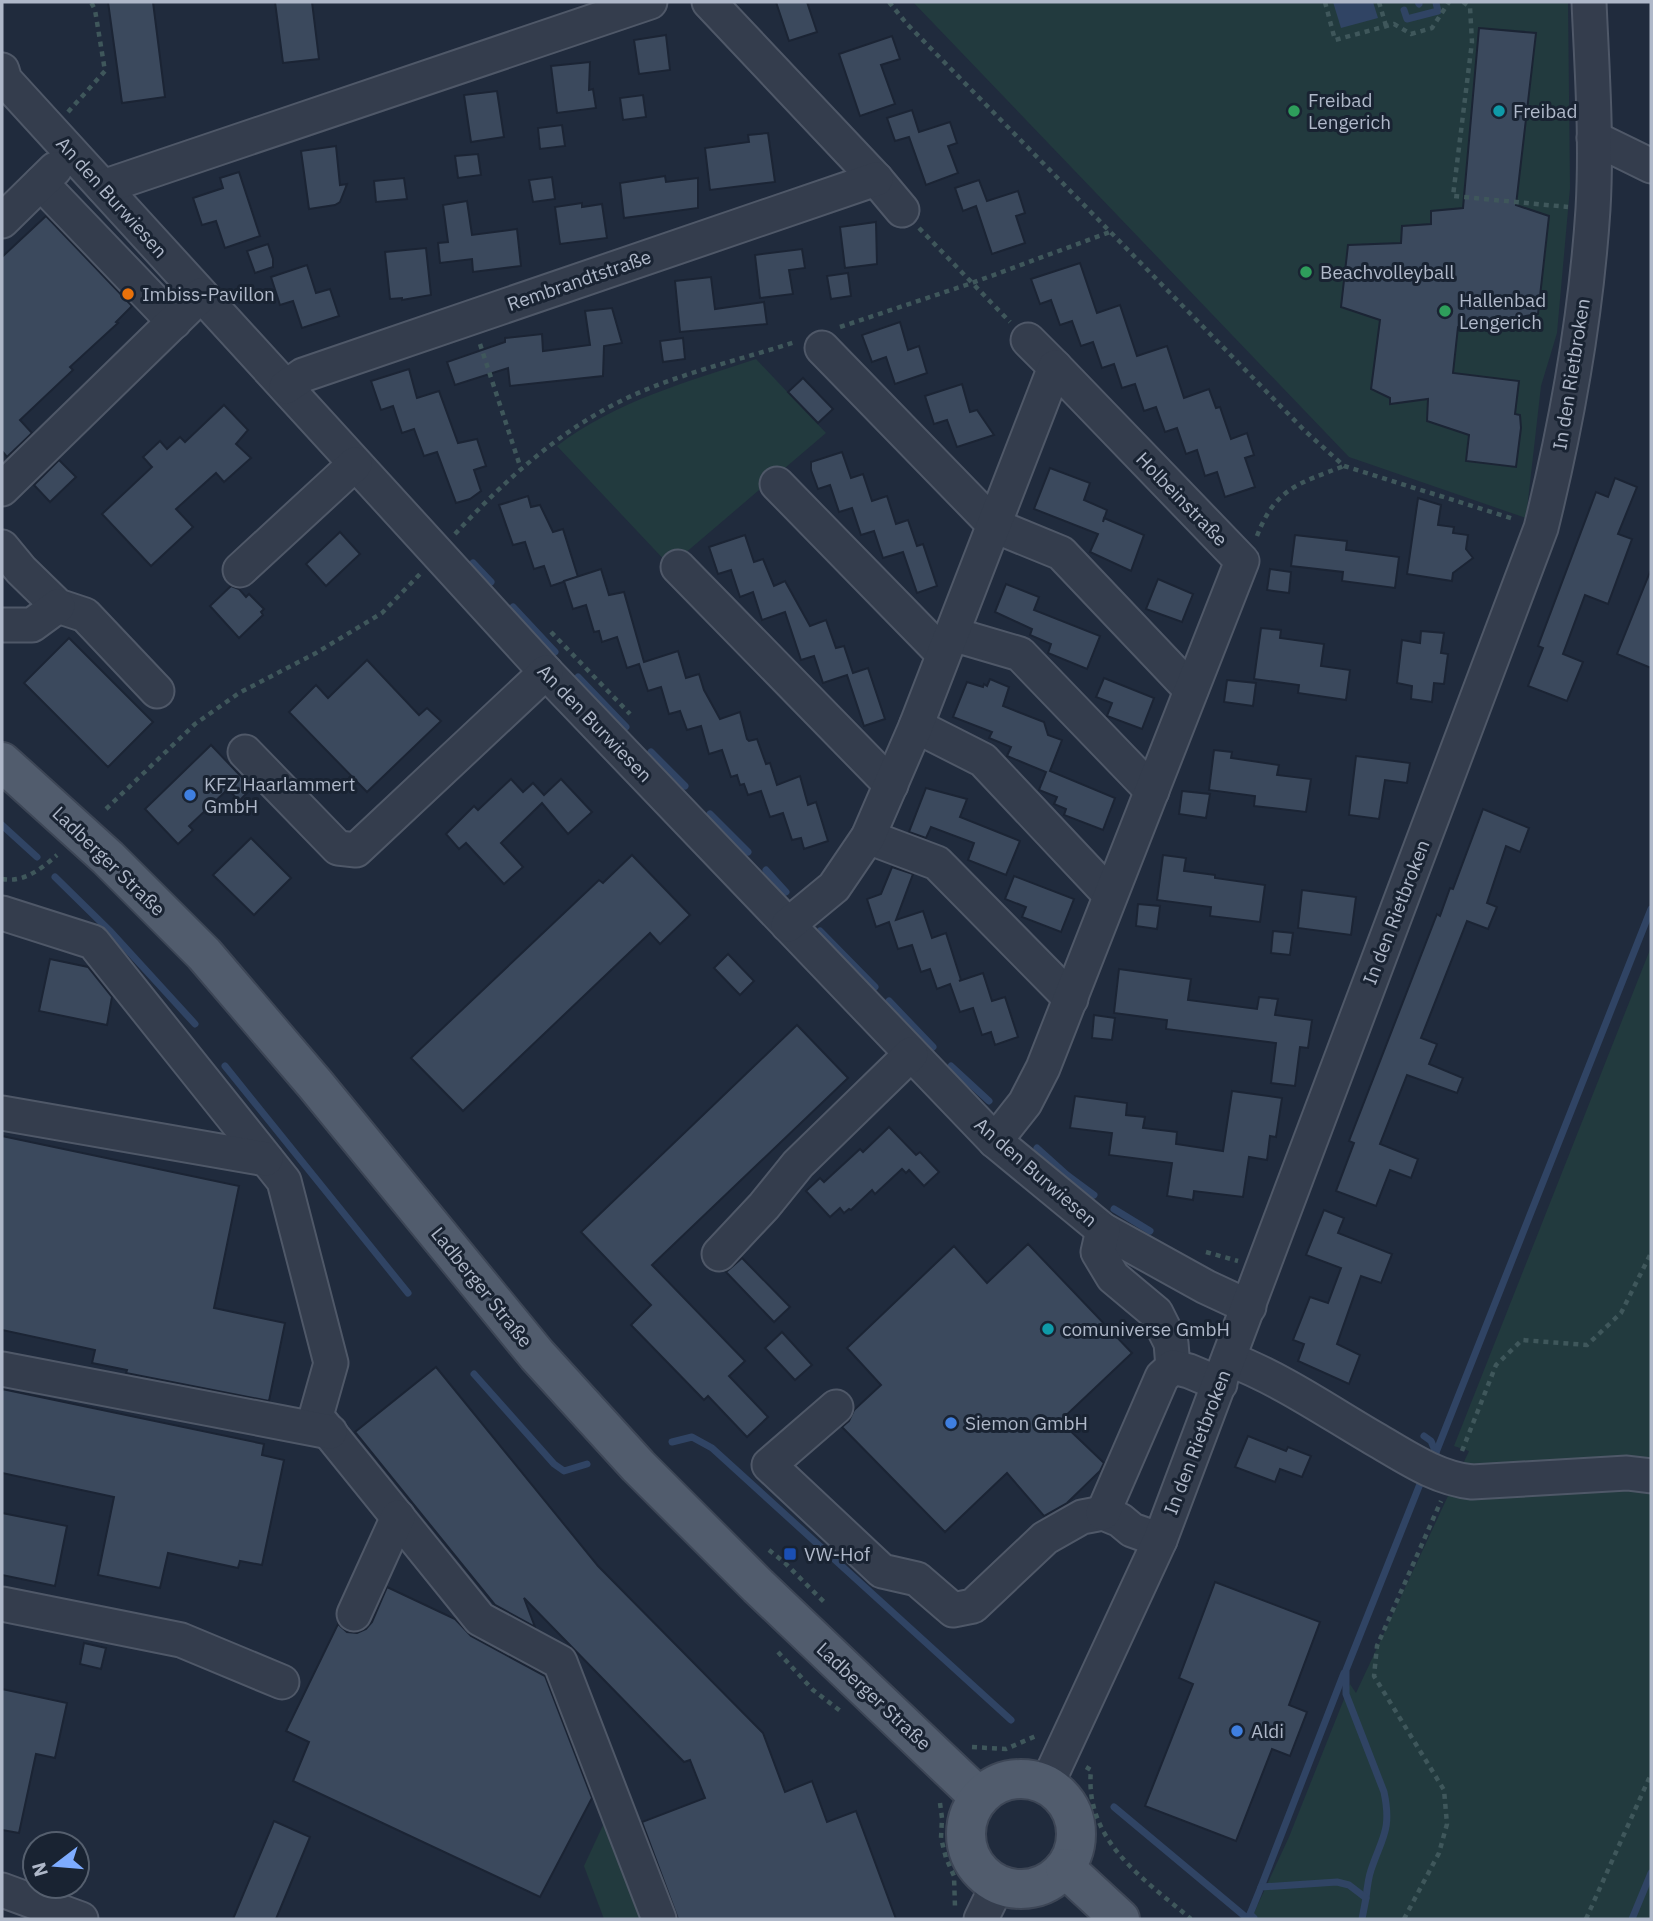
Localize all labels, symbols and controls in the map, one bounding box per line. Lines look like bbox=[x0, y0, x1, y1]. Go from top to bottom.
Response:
place label: Freibad Lengerich bbox=[1308, 88, 1391, 134]
place label: Freibad bbox=[1513, 99, 1578, 123]
marker: Freibad Lengerich bbox=[1286, 103, 1302, 119]
marker: Freibad bbox=[1491, 103, 1507, 119]
street label: An den Burwiesen bbox=[51, 131, 173, 263]
street label: Rembrandtstraße bbox=[504, 244, 654, 316]
place label: Beachvolleyball bbox=[1320, 260, 1454, 284]
marker: Beachvolleyball bbox=[1298, 264, 1314, 280]
place label: Imbiss-Pavillon bbox=[142, 282, 275, 306]
marker: Imbiss-Pavillon bbox=[120, 286, 136, 302]
place label: Hallenbad Lengerich bbox=[1459, 288, 1546, 334]
street label: In den Rietbroken bbox=[1547, 297, 1595, 451]
marker: Hallenbad Lengerich bbox=[1437, 303, 1453, 319]
street label: Holbeinstraße bbox=[1131, 447, 1233, 551]
street label: An den Burwiesen bbox=[533, 659, 657, 787]
place label: KFZ Haarlammert GmbH bbox=[204, 772, 356, 818]
marker: KFZ Haarlammert GmbH bbox=[182, 787, 198, 803]
street label: Ladberger Straße bbox=[48, 801, 170, 921]
street label: In den Rietbroken bbox=[1357, 836, 1435, 988]
street label: An den Burwiesen bbox=[970, 1112, 1102, 1232]
street label: Ladberger Straße bbox=[426, 1222, 538, 1352]
place label: comuniverse GmbH bbox=[1062, 1317, 1230, 1341]
marker: comuniverse GmbH bbox=[1040, 1321, 1056, 1337]
street label: In den Rietbroken bbox=[1158, 1366, 1236, 1518]
place label: Siemon GmbH bbox=[965, 1411, 1088, 1435]
marker: Siemon GmbH bbox=[943, 1415, 959, 1431]
place label: VW-Hof bbox=[804, 1542, 870, 1566]
marker: VW-Hof bbox=[782, 1546, 798, 1562]
street label: Ladberger Straße bbox=[812, 1637, 936, 1755]
place label: Aldi bbox=[1251, 1719, 1284, 1743]
marker: Aldi bbox=[1229, 1723, 1245, 1739]
north arrow bbox=[21, 1830, 91, 1900]
text: N bbox=[26, 1860, 53, 1880]

